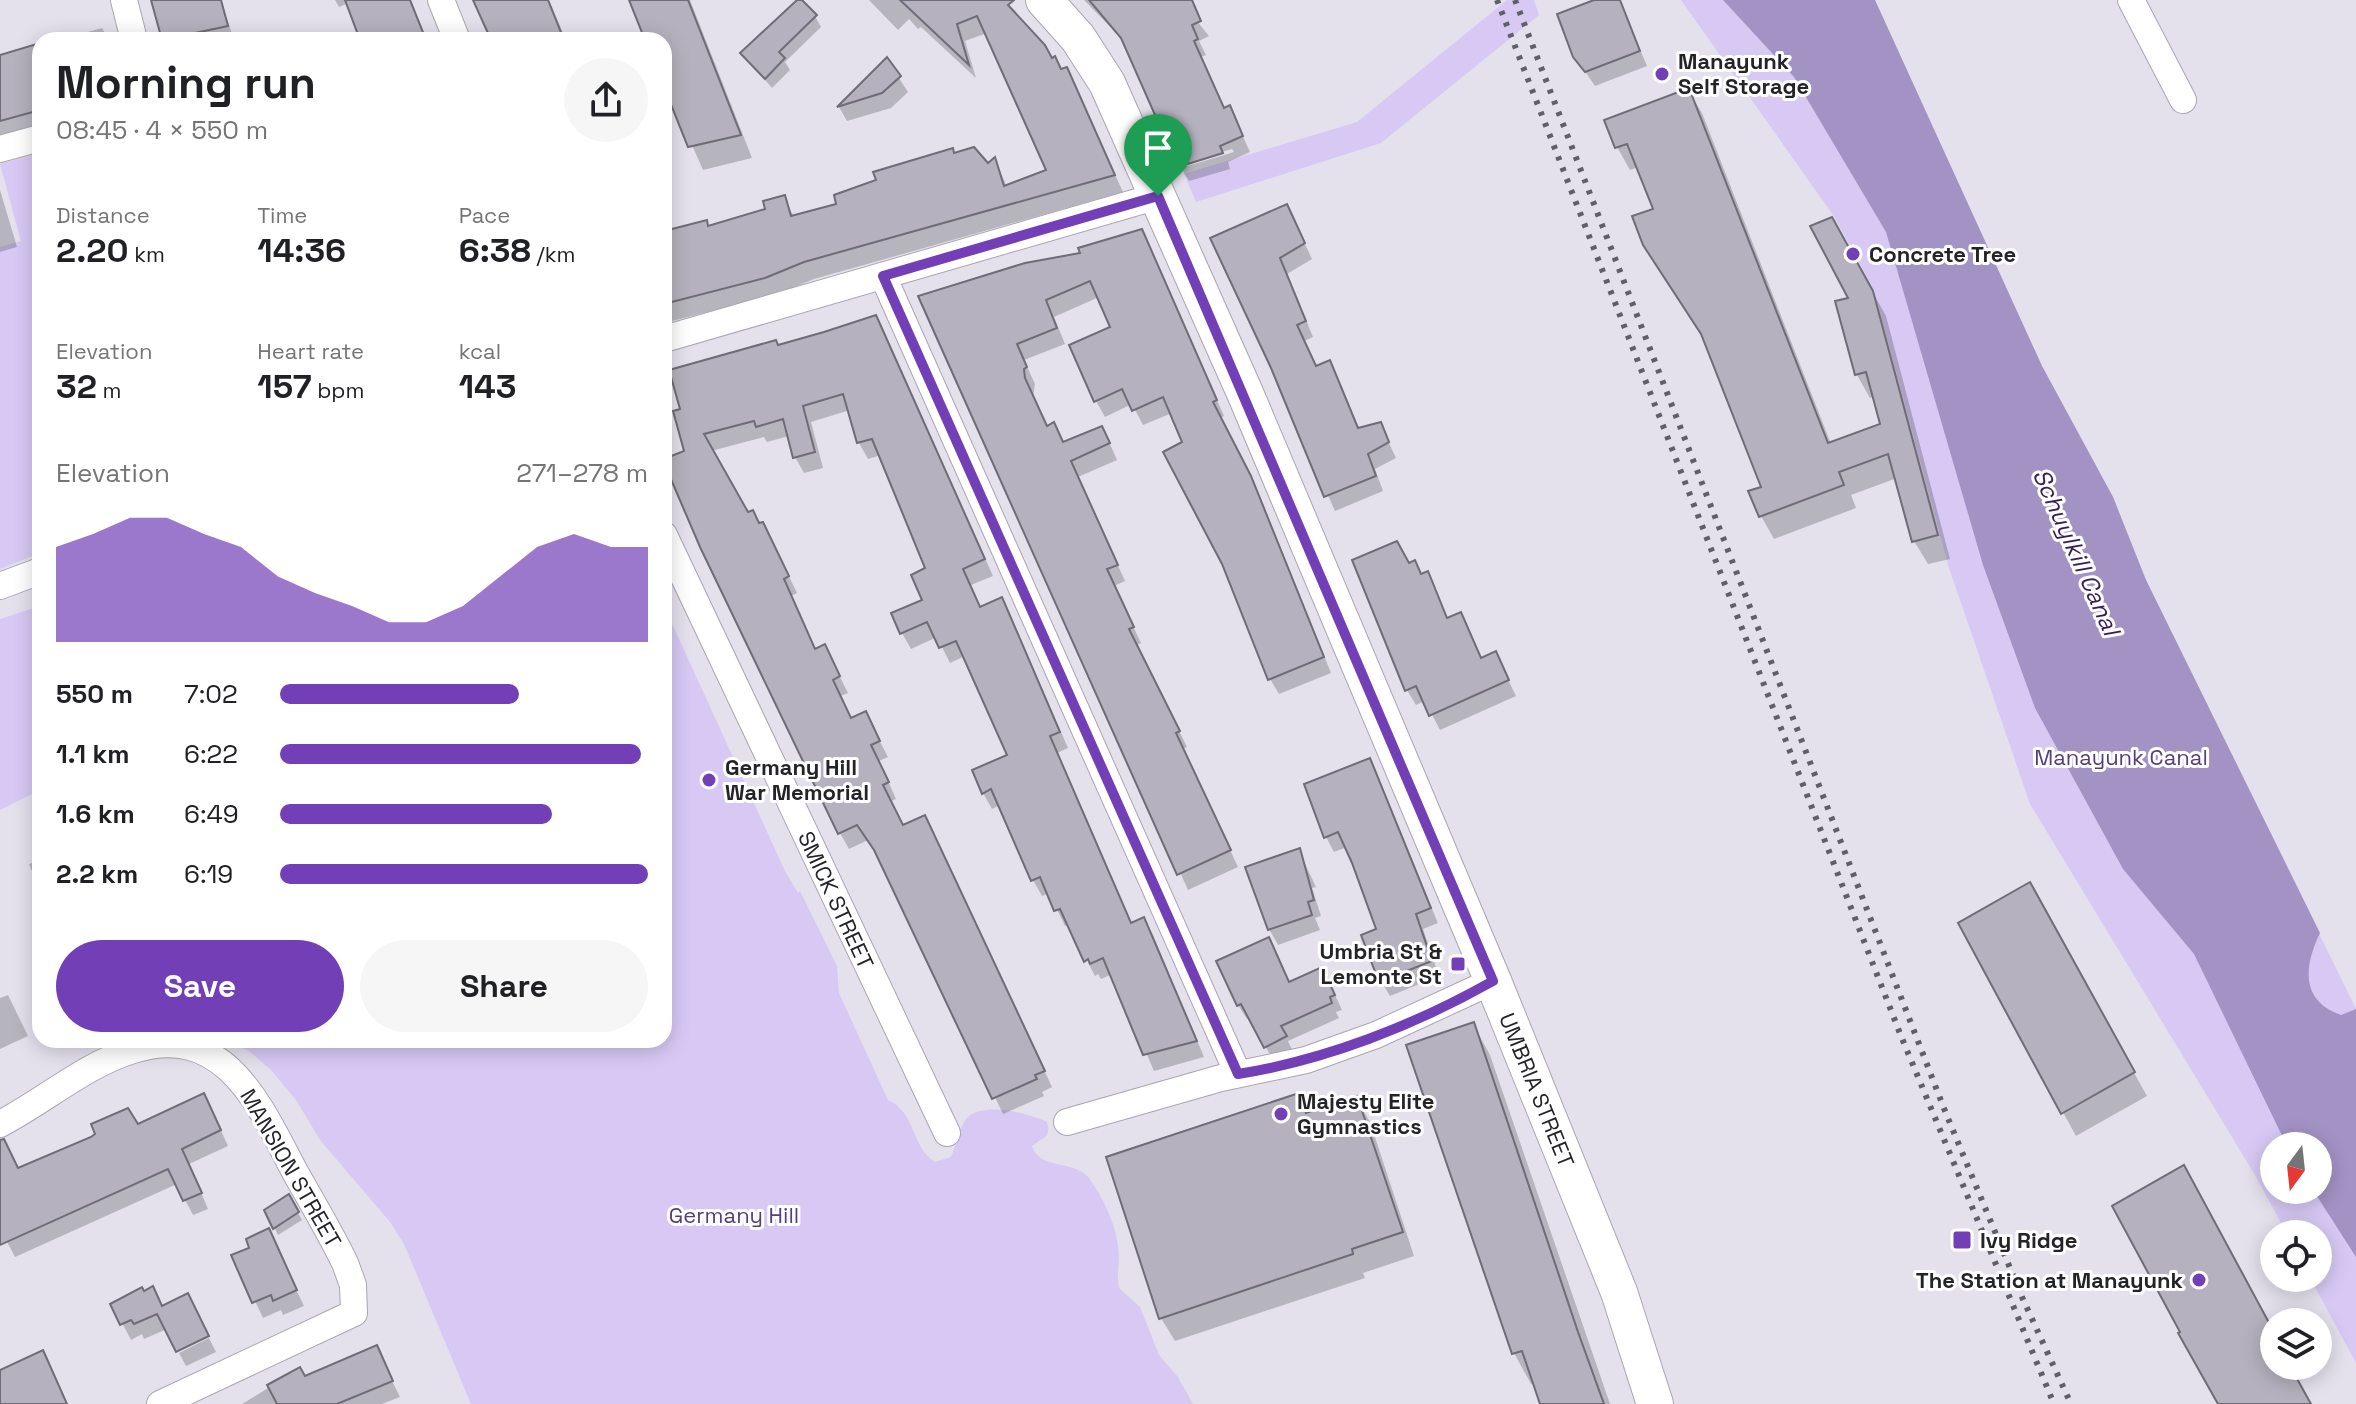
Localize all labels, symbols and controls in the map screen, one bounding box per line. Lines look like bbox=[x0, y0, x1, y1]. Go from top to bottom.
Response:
place label: Manayunk Self Storage bbox=[1678, 47, 1809, 100]
text: Morning run bbox=[56, 55, 316, 111]
button: share bbox=[564, 58, 648, 142]
marker: Manayunk Self Storage bbox=[1653, 65, 1671, 83]
text: 08:45 · 4 × 550 m bbox=[56, 113, 268, 147]
pin bbox=[1124, 114, 1192, 196]
icon: arrive bbox=[1136, 126, 1180, 170]
text: Distance bbox=[56, 201, 150, 229]
text: Time bbox=[257, 201, 307, 229]
text: Pace bbox=[459, 201, 510, 229]
text: 2.20 bbox=[56, 229, 129, 272]
text: 14:36 bbox=[257, 229, 346, 272]
text: 6:38 bbox=[459, 229, 531, 272]
text: km bbox=[129, 240, 165, 268]
text: /km bbox=[531, 240, 575, 268]
place label: Concrete Tree bbox=[1869, 240, 2016, 268]
marker: Concrete Tree bbox=[1844, 245, 1862, 263]
text: Elevation bbox=[56, 337, 152, 365]
text: Heart rate bbox=[257, 337, 364, 365]
text: kcal bbox=[459, 337, 501, 365]
text: 32 bbox=[56, 365, 97, 408]
text: 157 bbox=[257, 365, 312, 408]
text: 143 bbox=[459, 365, 516, 408]
text: m bbox=[97, 376, 121, 404]
text: bpm bbox=[312, 376, 364, 404]
text: Elevation bbox=[56, 456, 170, 490]
text: 271–278 m bbox=[516, 456, 648, 490]
water label: Schuylkill Canal bbox=[2026, 464, 2128, 643]
text: 550 m bbox=[56, 677, 133, 711]
text: 7:02 bbox=[184, 677, 238, 711]
text: 1.1 km bbox=[56, 737, 129, 771]
text: 6:22 bbox=[184, 737, 238, 771]
park label: Manayunk Canal bbox=[2034, 743, 2208, 771]
place label: Germany Hill War Memorial bbox=[725, 753, 869, 806]
marker: Germany Hill War Memorial bbox=[700, 771, 718, 789]
text: 1.6 km bbox=[56, 797, 135, 831]
text: 6:49 bbox=[184, 797, 239, 831]
street label: SMICK STREET bbox=[792, 827, 880, 973]
text: 2.2 km bbox=[56, 857, 138, 891]
text: 6:19 bbox=[184, 857, 233, 891]
place label: Umbria St & Lemonte St bbox=[1320, 937, 1442, 990]
button: Save bbox=[56, 940, 344, 1032]
button: Share bbox=[360, 940, 648, 1032]
marker: Umbria St & Lemonte St bbox=[1449, 955, 1467, 973]
street label: UMBRIA STREET bbox=[1493, 1009, 1581, 1171]
street label: MANSION STREET bbox=[234, 1084, 348, 1252]
place label: Majesty Elite Gymnastics bbox=[1297, 1087, 1434, 1140]
marker: Majesty Elite Gymnastics bbox=[1272, 1105, 1290, 1123]
north arrow bbox=[2260, 1132, 2332, 1204]
map controls bbox=[2260, 1132, 2332, 1380]
park label: Germany Hill bbox=[669, 1201, 799, 1229]
button: locate bbox=[2260, 1220, 2332, 1292]
place label: Ivy Ridge bbox=[1980, 1226, 2078, 1254]
marker: Ivy Ridge bbox=[1951, 1229, 1973, 1251]
place label: The Station at Manayunk bbox=[1916, 1266, 2184, 1294]
marker: The Station at Manayunk bbox=[2190, 1271, 2208, 1289]
button: layers bbox=[2260, 1308, 2332, 1380]

